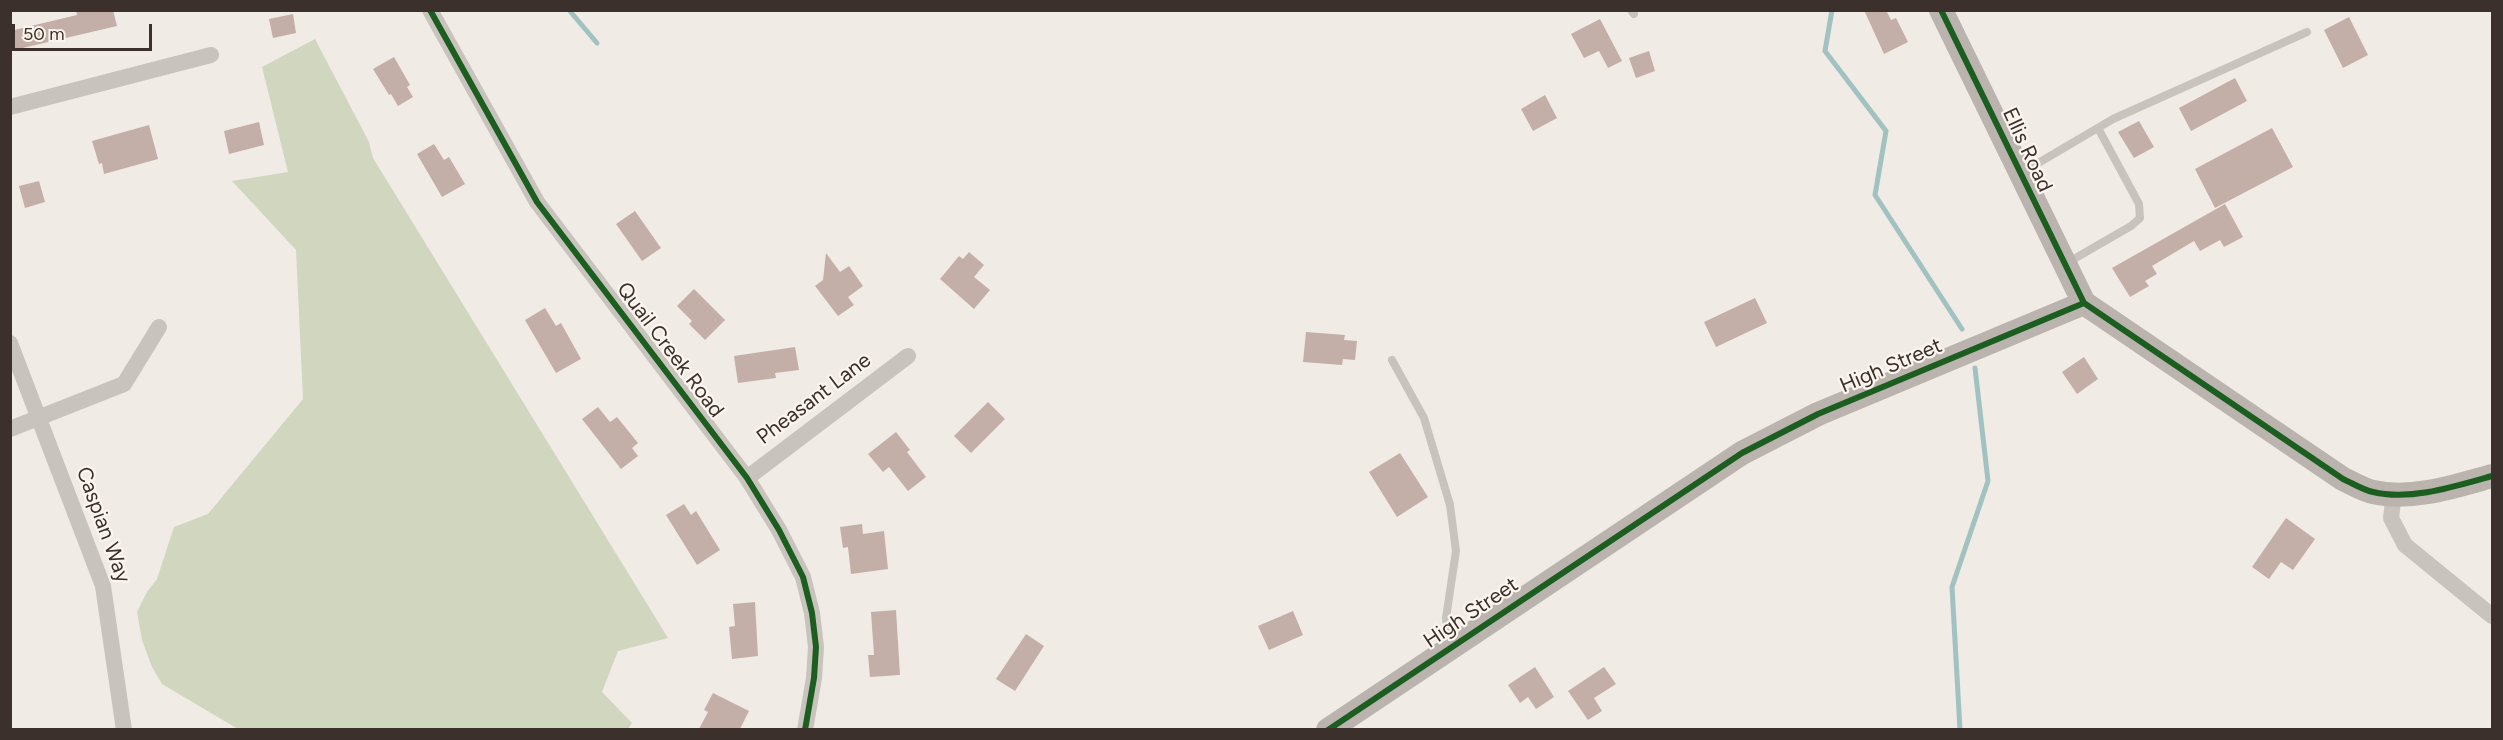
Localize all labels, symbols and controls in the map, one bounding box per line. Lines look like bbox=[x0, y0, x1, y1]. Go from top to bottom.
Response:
scale bar bbox=[15, 12, 154, 50]
text: 50 m bbox=[23, 23, 65, 45]
street label: Ellis Road bbox=[1997, 104, 2057, 196]
street label: Quail Creek Road bbox=[611, 278, 729, 422]
street label: High Street bbox=[1836, 333, 1946, 399]
street label: Pheasant Lane bbox=[752, 348, 876, 450]
street label: Caspian Way bbox=[70, 464, 136, 586]
street label: High Street bbox=[1419, 572, 1523, 654]

